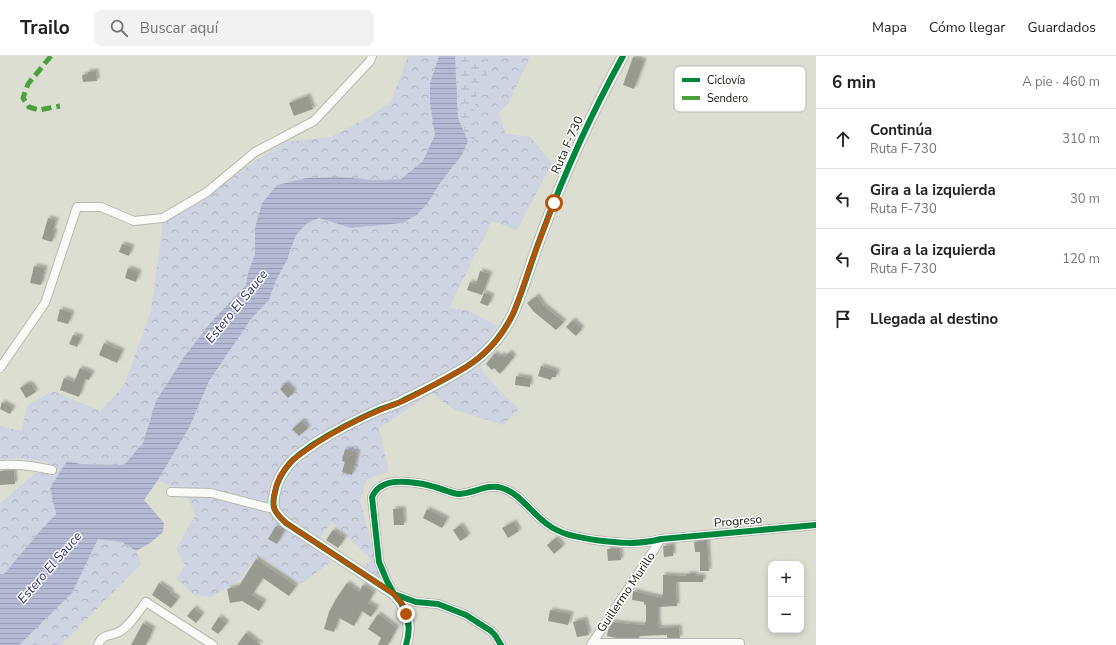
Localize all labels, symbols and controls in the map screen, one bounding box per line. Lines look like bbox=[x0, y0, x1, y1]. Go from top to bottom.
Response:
search box bbox=[94, 10, 374, 46]
text: Trailo bbox=[20, 15, 70, 41]
icon: search bbox=[108, 17, 130, 39]
text: Buscar aquí bbox=[140, 18, 218, 38]
text: Mapa bbox=[872, 18, 907, 37]
text: Cómo llegar bbox=[929, 18, 1005, 37]
text: Guardados bbox=[1027, 18, 1096, 37]
legend bbox=[674, 66, 806, 112]
text: 6 min bbox=[832, 71, 876, 94]
text: Ciclovía bbox=[707, 73, 746, 88]
text: A pie · 460 m bbox=[1022, 73, 1100, 91]
text: Sendero bbox=[707, 91, 748, 106]
street label: Ruta F-730 bbox=[547, 114, 587, 176]
text: Continúa bbox=[870, 120, 932, 140]
icon: ahead bbox=[832, 128, 854, 150]
text: 310 m bbox=[1062, 130, 1100, 148]
text: Ruta F-730 bbox=[870, 140, 937, 158]
text: Gira a la izquierda bbox=[870, 180, 996, 200]
icon: left bbox=[832, 188, 854, 210]
text: 30 m bbox=[1070, 190, 1100, 208]
route start bbox=[545, 194, 563, 212]
text: Ruta F-730 bbox=[870, 200, 937, 218]
text: Gira a la izquierda bbox=[870, 240, 996, 260]
icon: left bbox=[832, 248, 854, 270]
text: 120 m bbox=[1062, 250, 1100, 268]
text: Ruta F-730 bbox=[870, 260, 937, 278]
water label: Estero El Sauce bbox=[201, 266, 272, 347]
icon: arrive bbox=[832, 308, 854, 330]
text: Llegada al destino bbox=[870, 309, 998, 329]
street label: Progreso bbox=[713, 511, 763, 531]
water label: Estero El Sauce bbox=[13, 528, 86, 608]
street label: Guillermo Murillo bbox=[593, 548, 659, 635]
map controls bbox=[768, 561, 804, 633]
button: + bbox=[768, 561, 804, 597]
button: − bbox=[768, 597, 804, 633]
route end bbox=[397, 605, 415, 623]

